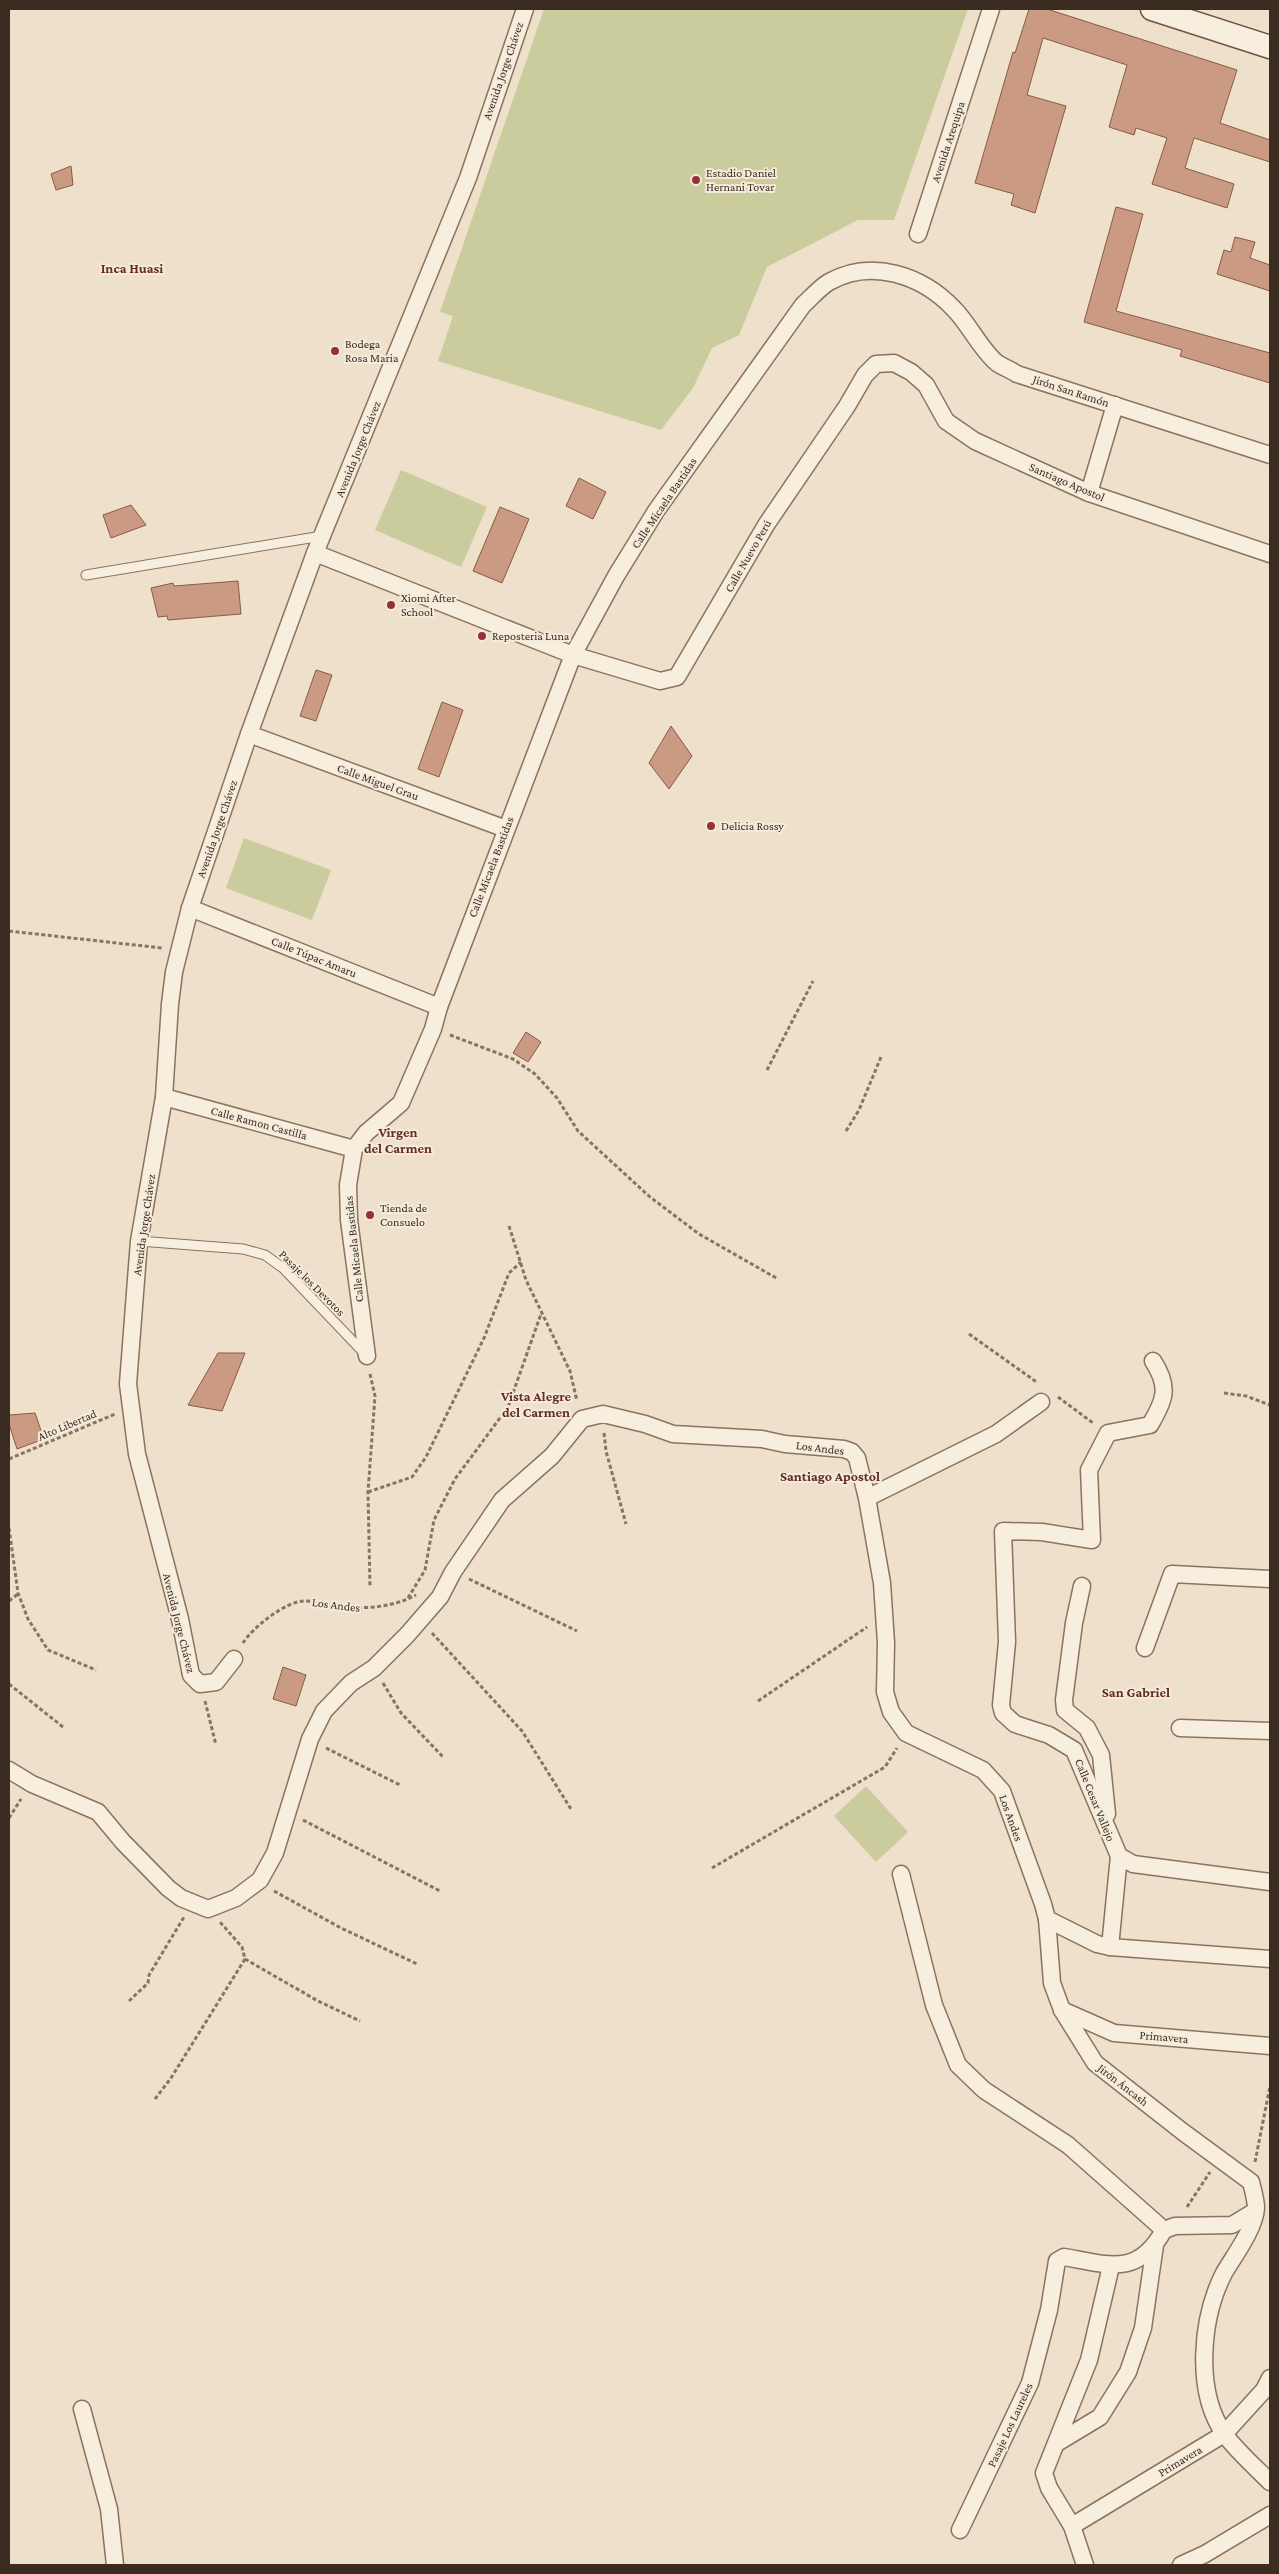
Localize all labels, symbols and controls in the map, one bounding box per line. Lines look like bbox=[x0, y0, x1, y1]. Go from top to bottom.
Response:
street label: Avenida Jorge Chávez bbox=[480, 20, 526, 122]
street label: Avenida Arequipa bbox=[928, 99, 968, 184]
place label: Estadio Daniel Hernani Tovar bbox=[706, 166, 776, 194]
marker: Estadio Daniel Hernani Tovar bbox=[690, 174, 702, 186]
district label: Inca Huasi bbox=[101, 260, 163, 276]
place label: Bodega Rosa Maria bbox=[345, 337, 399, 365]
marker: Bodega Rosa Maria bbox=[329, 345, 341, 357]
street label: Jirón San Ramón bbox=[1030, 372, 1111, 410]
street label: Avenida Jorge Chávez bbox=[332, 399, 384, 499]
street label: Calle Micaela Bastidas bbox=[628, 455, 700, 551]
street label: Santiago Apostol bbox=[1027, 460, 1107, 504]
street label: Calle Nuevo Perú bbox=[722, 517, 775, 595]
place label: Xiomi After School bbox=[401, 591, 456, 619]
marker: Xiomi After School bbox=[385, 599, 397, 611]
place label: Reposteria Luna bbox=[492, 629, 570, 643]
marker: Reposteria Luna bbox=[476, 630, 488, 642]
street label: Calle Miguel Grau bbox=[335, 761, 421, 803]
street label: Avenida Jorge Chávez bbox=[194, 778, 240, 880]
street label: Calle Micaela Bastidas bbox=[465, 814, 517, 919]
place label: Delicia Rossy bbox=[721, 819, 784, 833]
marker: Delicia Rossy bbox=[705, 820, 717, 832]
street label: Calle Túpac Amaru bbox=[269, 933, 359, 981]
street label: Calle Ramon Castilla bbox=[209, 1103, 309, 1143]
district label: Virgen del Carmen bbox=[364, 1124, 432, 1156]
street label: Avenida Jorge Chávez bbox=[130, 1173, 158, 1277]
street label: Calle Micaela Bastidas bbox=[341, 1195, 367, 1303]
place label: Tienda de Consuelo bbox=[380, 1201, 427, 1229]
marker: Tienda de Consuelo bbox=[364, 1209, 376, 1221]
street label: Pasaje los Devotos bbox=[276, 1247, 348, 1319]
district label: Vista Alegre del Carmen bbox=[500, 1388, 572, 1420]
street label: Alto Libertad bbox=[35, 1406, 99, 1444]
street label: Los Andes bbox=[795, 1438, 845, 1458]
district label: Santiago Apostol bbox=[780, 1468, 880, 1484]
street label: Avenida Jorge Chávez bbox=[160, 1572, 198, 1674]
street label: Los Andes bbox=[311, 1595, 361, 1615]
district label: San Gabriel bbox=[1102, 1684, 1170, 1700]
street label: Calle Cesar Vallejo bbox=[1072, 1757, 1118, 1843]
street label: Los Andes bbox=[996, 1793, 1026, 1843]
street label: Primavera bbox=[1139, 2028, 1189, 2046]
street label: Jirón Áncash bbox=[1094, 2060, 1152, 2109]
street label: Pasaje Los Laureles bbox=[984, 2380, 1036, 2469]
street label: Primavera bbox=[1155, 2442, 1205, 2480]

